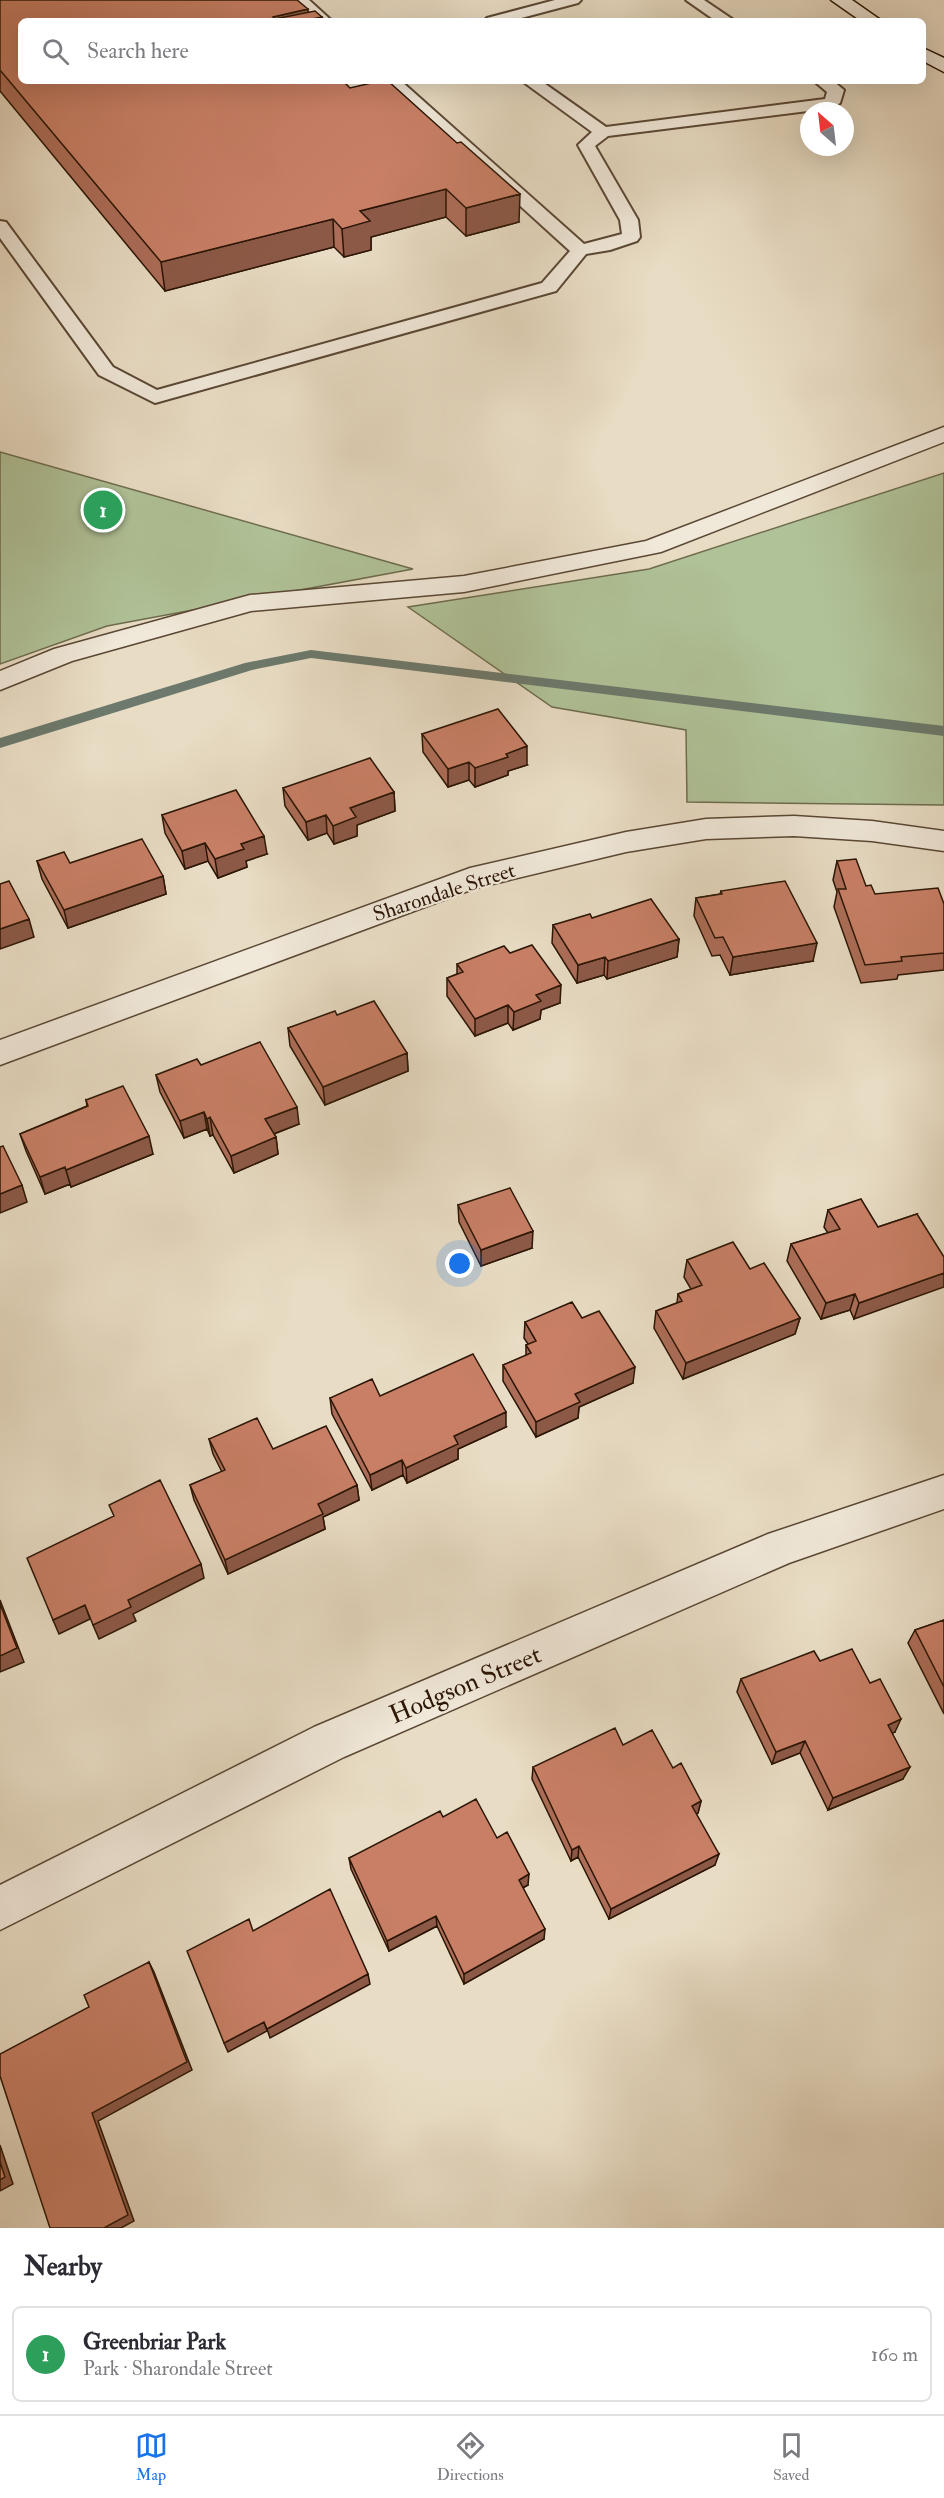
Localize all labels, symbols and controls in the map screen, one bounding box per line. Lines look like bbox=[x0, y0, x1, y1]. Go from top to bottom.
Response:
search box bbox=[18, 18, 926, 84]
icon: search bbox=[39, 35, 72, 68]
text: Search here bbox=[87, 37, 189, 65]
north arrow bbox=[800, 102, 854, 156]
pin: 1 bbox=[84, 488, 122, 532]
street label: Sharondale Street bbox=[370, 857, 519, 928]
your location bbox=[445, 1249, 474, 1278]
street label: Hodgson Street bbox=[385, 1639, 546, 1731]
text: Nearby bbox=[24, 2251, 102, 2283]
text: Greenbriar Park bbox=[83, 2328, 226, 2356]
text: 1 bbox=[42, 2342, 49, 2367]
text: 160 m bbox=[871, 2342, 918, 2367]
text: Park · Sharondale Street bbox=[83, 2356, 273, 2381]
tab: Map bbox=[135, 2429, 168, 2485]
tab: Directions bbox=[437, 2429, 504, 2485]
tab: Saved bbox=[773, 2429, 809, 2485]

